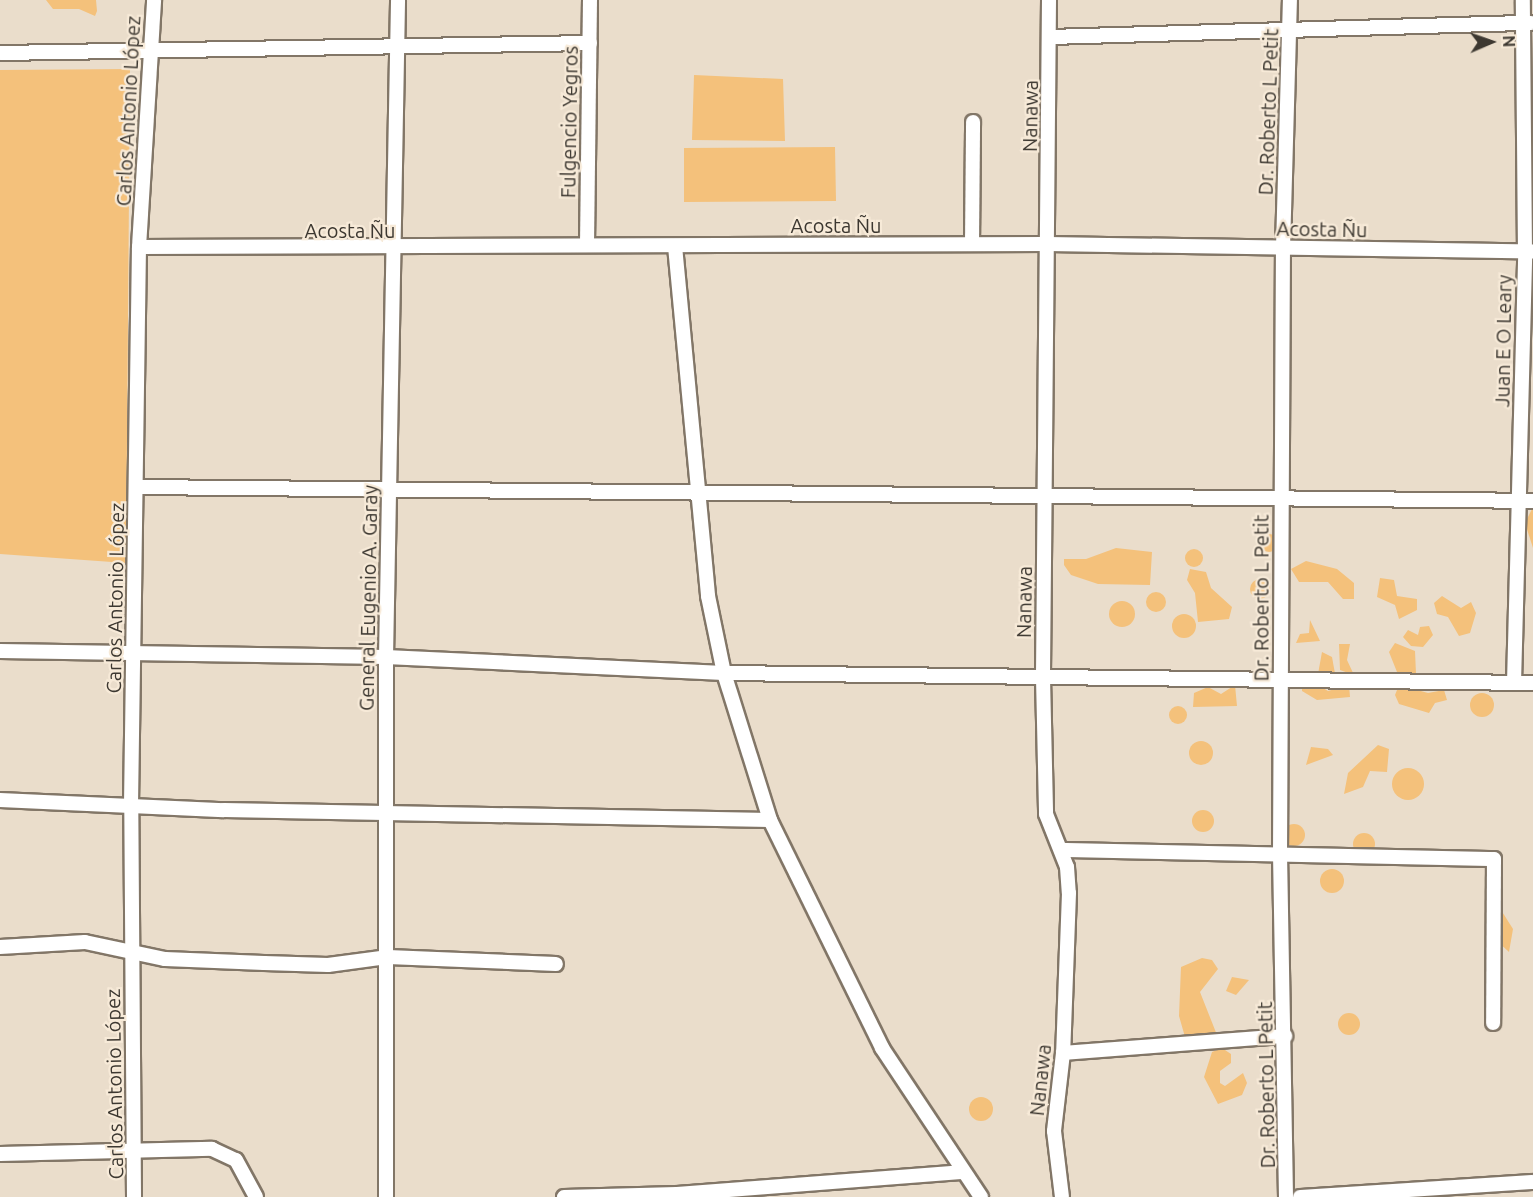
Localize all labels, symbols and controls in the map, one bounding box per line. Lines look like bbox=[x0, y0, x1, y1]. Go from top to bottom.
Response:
north arrow bbox=[1461, 12, 1521, 72]
street label: Carlos Antonio López bbox=[111, 15, 145, 207]
street label: Dr. Roberto L Petit bbox=[1253, 28, 1283, 196]
text: N bbox=[1500, 35, 1518, 48]
street label: Fulgencio Yegros bbox=[556, 46, 582, 198]
street label: Nanawa bbox=[1017, 80, 1043, 152]
street label: Acosta Ñu bbox=[791, 213, 881, 237]
street label: Acosta Ñu bbox=[1276, 216, 1368, 242]
street label: Acosta Ñu bbox=[305, 218, 395, 242]
street label: Juan E O Leary bbox=[1490, 275, 1516, 407]
street label: General Eugenio A. Garay bbox=[354, 485, 382, 711]
street label: Carlos Antonio López bbox=[101, 502, 129, 694]
street label: Dr. Roberto L Petit bbox=[1249, 515, 1273, 681]
street label: Nanawa bbox=[1011, 566, 1037, 638]
street label: Carlos Antonio López bbox=[100, 988, 128, 1180]
street label: Dr. Roberto L Petit bbox=[1253, 1001, 1279, 1169]
street label: Nanawa bbox=[1024, 1043, 1056, 1117]

